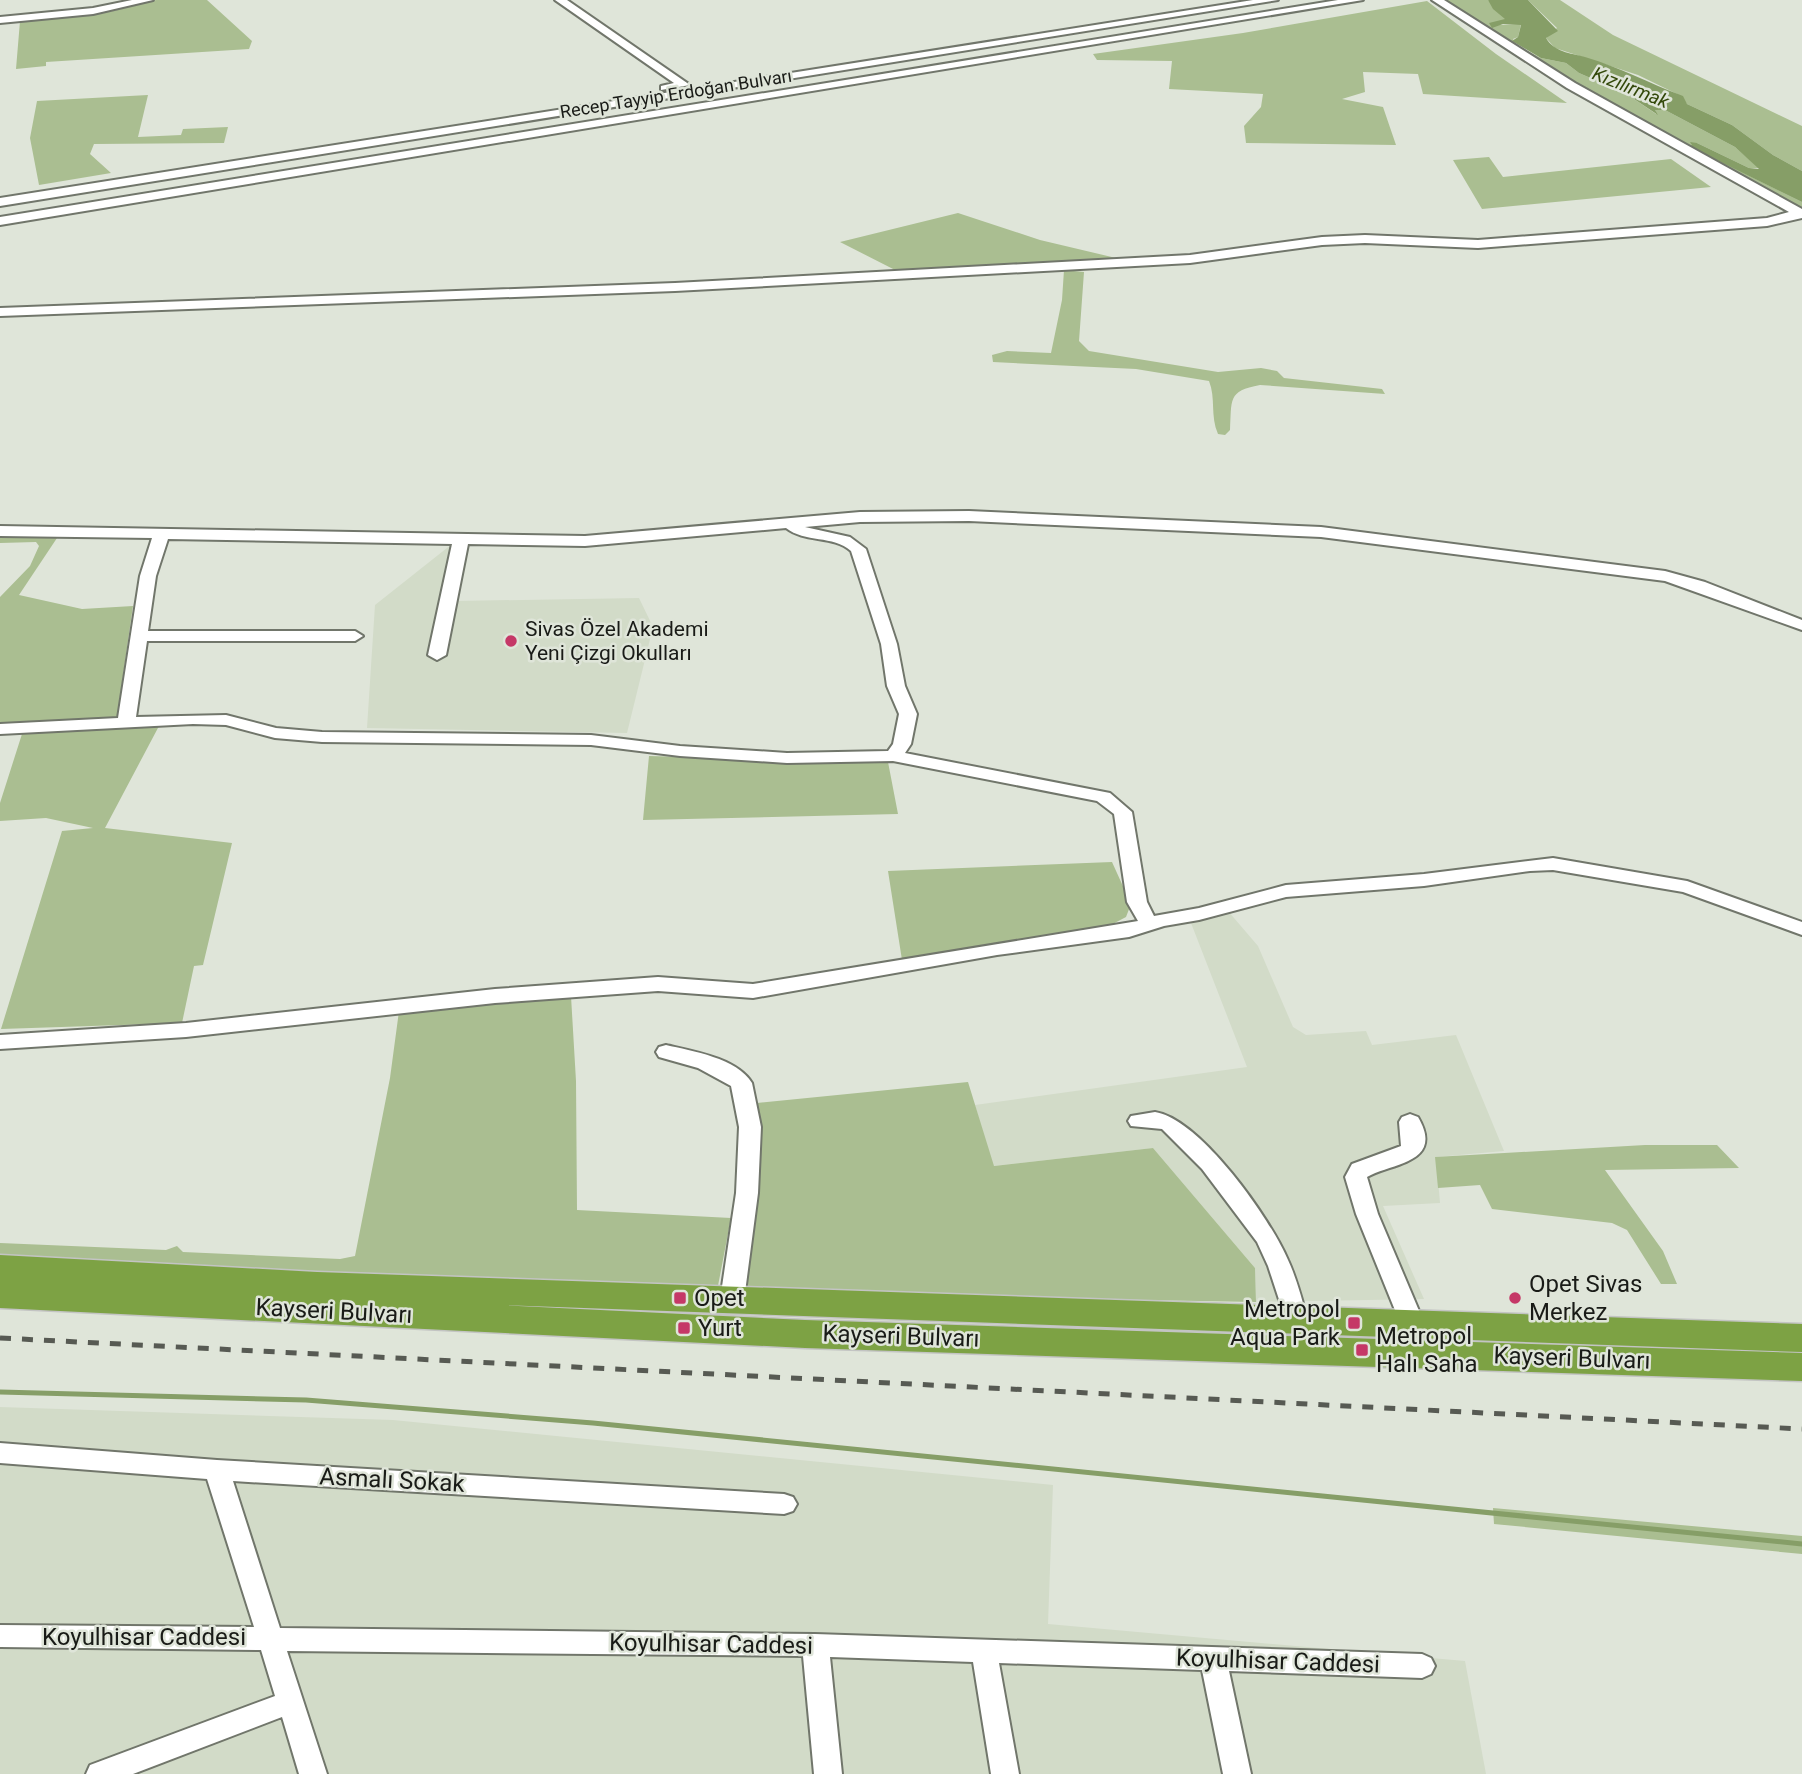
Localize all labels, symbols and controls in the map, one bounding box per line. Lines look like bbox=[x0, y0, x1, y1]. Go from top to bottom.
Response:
water label: Kızılırmak bbox=[1589, 62, 1673, 113]
street label: Recep Tayyip Erdoğan Bulvarı bbox=[558, 65, 793, 122]
place label: Sivas Özel Akademi Yeni Çizgi Okulları bbox=[525, 617, 708, 665]
marker: Sivas Özel Akademi Yeni Çizgi Okulları bbox=[503, 633, 519, 649]
place label: Opet Sivas Merkez bbox=[1529, 1270, 1643, 1326]
place label: Opet bbox=[694, 1284, 745, 1312]
marker: Opet bbox=[672, 1290, 688, 1306]
marker: Opet Sivas Merkez bbox=[1507, 1290, 1523, 1306]
street label: Kayseri Bulvarı bbox=[255, 1293, 413, 1329]
place label: Metropol Aqua Park bbox=[1230, 1295, 1341, 1351]
place label: Yurt bbox=[698, 1314, 742, 1342]
marker: Metropol Aqua Park bbox=[1346, 1315, 1362, 1331]
street label: Kayseri Bulvarı bbox=[822, 1319, 980, 1353]
marker: Yurt bbox=[676, 1320, 692, 1336]
place label: Metropol Halı Saha bbox=[1376, 1322, 1477, 1378]
street label: Kayseri Bulvarı bbox=[1493, 1341, 1651, 1375]
marker: Metropol Halı Saha bbox=[1354, 1342, 1370, 1358]
street label: Asmalı Sokak bbox=[319, 1462, 466, 1498]
street label: Koyulhisar Caddesi bbox=[42, 1623, 246, 1651]
street label: Koyulhisar Caddesi bbox=[609, 1628, 813, 1660]
street label: Koyulhisar Caddesi bbox=[1176, 1643, 1380, 1679]

